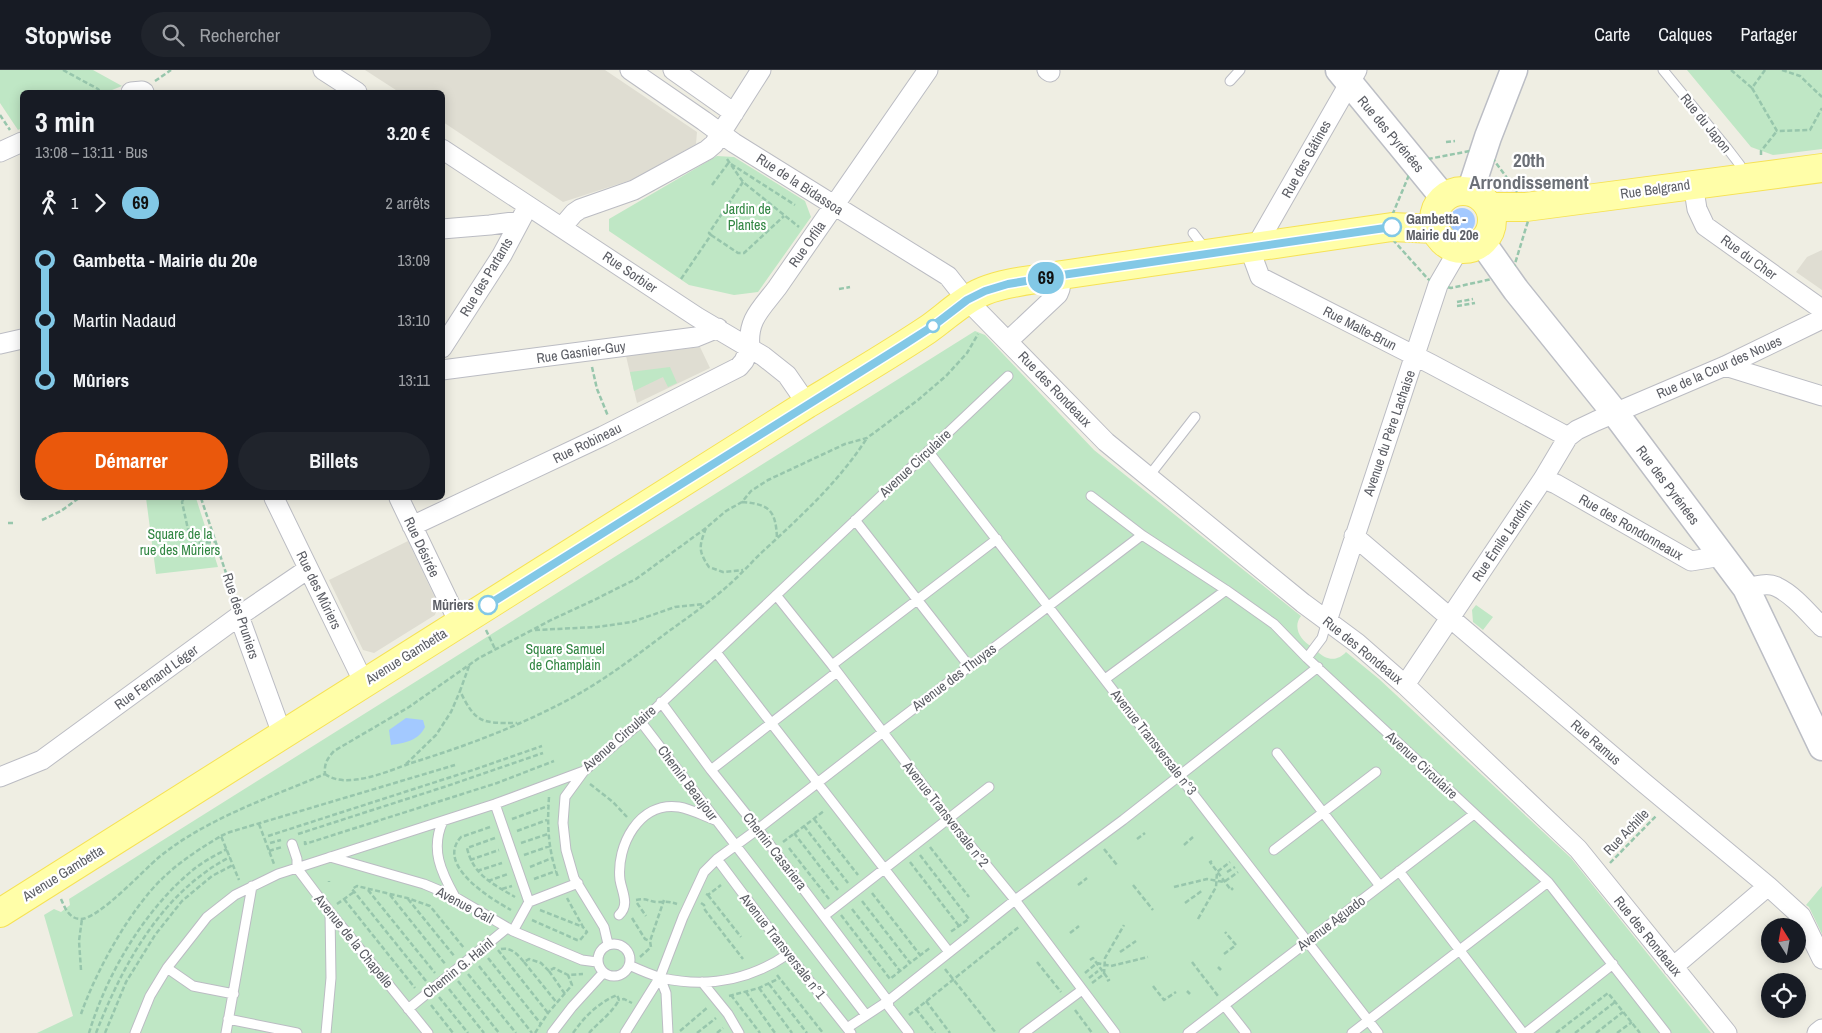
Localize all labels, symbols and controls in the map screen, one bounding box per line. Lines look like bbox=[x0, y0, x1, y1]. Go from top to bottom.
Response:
search box bbox=[141, 12, 491, 57]
text: Stopwise bbox=[25, 19, 111, 51]
icon: search bbox=[159, 21, 187, 49]
text: Rechercher bbox=[199, 22, 280, 48]
text: Carte bbox=[1594, 22, 1630, 47]
text: Calques bbox=[1658, 22, 1712, 47]
text: Partager bbox=[1740, 22, 1797, 47]
street label: Rue du Japon bbox=[1677, 90, 1735, 156]
street label: Rue des Pyrénées bbox=[1354, 92, 1428, 176]
text: 3 min bbox=[35, 103, 95, 141]
street label: Rue des Gâtines bbox=[1277, 117, 1335, 201]
text: 3.20 € bbox=[387, 120, 430, 146]
text: 13:08 – 13:11 · Bus bbox=[35, 141, 148, 163]
district label: 20th Arrondissement bbox=[1469, 147, 1589, 195]
street label: Rue de la Bidassoa bbox=[753, 149, 847, 219]
street label: Rue Belgrand bbox=[1619, 175, 1691, 203]
icon: walk bbox=[35, 189, 63, 217]
icon: forward bbox=[86, 189, 114, 217]
text: 69 bbox=[132, 190, 149, 215]
text: 1 bbox=[71, 192, 78, 214]
text: 2 arrêts bbox=[386, 192, 430, 214]
park label: Jardin de Plantes bbox=[723, 200, 771, 234]
place label: Gambetta - Mairie du 20e bbox=[1406, 210, 1479, 244]
street label: Rue Orfila bbox=[785, 217, 830, 271]
marker: Gambetta - Mairie du 20e bbox=[1382, 217, 1402, 237]
street label: Rue du Cher bbox=[1717, 231, 1781, 284]
street label: Rue des Partants bbox=[455, 234, 517, 320]
text: Gambetta - Mairie du 20e bbox=[73, 247, 257, 273]
street label: Rue Sorbier bbox=[599, 247, 661, 297]
text: 13:09 bbox=[397, 249, 430, 271]
line badge: 69 bbox=[1024, 262, 1068, 294]
text: 69 bbox=[1038, 265, 1054, 290]
street label: Rue Malte-Brun bbox=[1320, 302, 1400, 354]
text: Martin Nadaud bbox=[73, 307, 176, 333]
text: 13:10 bbox=[397, 309, 430, 331]
unlabelled marker bbox=[926, 319, 940, 333]
street label: Rue de la Cour des Noues bbox=[1654, 331, 1785, 403]
street label: Rue Gasnier-Guy bbox=[535, 337, 627, 367]
street label: Rue des Rondeaux bbox=[1014, 347, 1096, 431]
text: Mûriers bbox=[73, 367, 129, 393]
street label: Avenue du Père Lachaise bbox=[1359, 368, 1419, 499]
text: 13:11 bbox=[398, 369, 430, 391]
street label: Rue Robineau bbox=[550, 419, 624, 467]
street label: Avenue Circulaire bbox=[875, 425, 955, 502]
button: Démarrer bbox=[35, 432, 228, 490]
button: Billets bbox=[238, 432, 430, 490]
street label: Rue des Pyrénées bbox=[1632, 442, 1704, 528]
street label: Rue des Rondonneaux bbox=[1576, 490, 1687, 564]
street label: Rue Émile Landrin bbox=[1468, 495, 1536, 585]
street label: Rue Désirée bbox=[400, 514, 444, 580]
park label: Square de la rue des Mûriers bbox=[140, 525, 220, 559]
street label: Rue des Mûriers bbox=[292, 548, 346, 632]
street label: Rue des Pruniers bbox=[219, 571, 263, 662]
marker: Mûriers bbox=[478, 595, 498, 615]
place label: Mûriers bbox=[433, 596, 474, 614]
street label: Rue des Rondeaux bbox=[1319, 612, 1407, 688]
street label: Avenue Gambetta bbox=[361, 624, 450, 689]
street label: Avenue des Thuyas bbox=[907, 639, 1000, 715]
park label: Square Samuel de Champlain bbox=[525, 640, 605, 674]
street label: Rue Fernand Léger bbox=[111, 641, 201, 713]
street label: Avenue Transversale n°3 bbox=[1107, 685, 1201, 798]
street label: Avenue Circulaire bbox=[578, 701, 660, 776]
street label: Rue Ramus bbox=[1567, 715, 1625, 769]
street label: Avenue Circulaire bbox=[1382, 726, 1462, 803]
street label: Chemin Beaujour bbox=[654, 742, 722, 824]
street label: Avenue Transversale n°2 bbox=[899, 757, 993, 870]
street label: Rue Achille bbox=[1599, 805, 1653, 859]
street label: Chemin Casariera bbox=[739, 809, 811, 894]
street label: Avenue Gambetta bbox=[18, 841, 107, 906]
street label: Avenue Cail bbox=[432, 882, 497, 928]
street label: Avenue Transversale n°1 bbox=[736, 889, 830, 1003]
street label: Avenue de la Chapelle bbox=[310, 890, 397, 991]
street label: Avenue Aguado bbox=[1292, 891, 1369, 955]
street label: Rue des Rondeaux bbox=[1610, 892, 1686, 980]
north arrow bbox=[1761, 918, 1806, 962]
map controls bbox=[1761, 918, 1806, 1018]
street label: Chemin G. Hainl bbox=[419, 934, 497, 1002]
button: locate bbox=[1761, 973, 1806, 1018]

